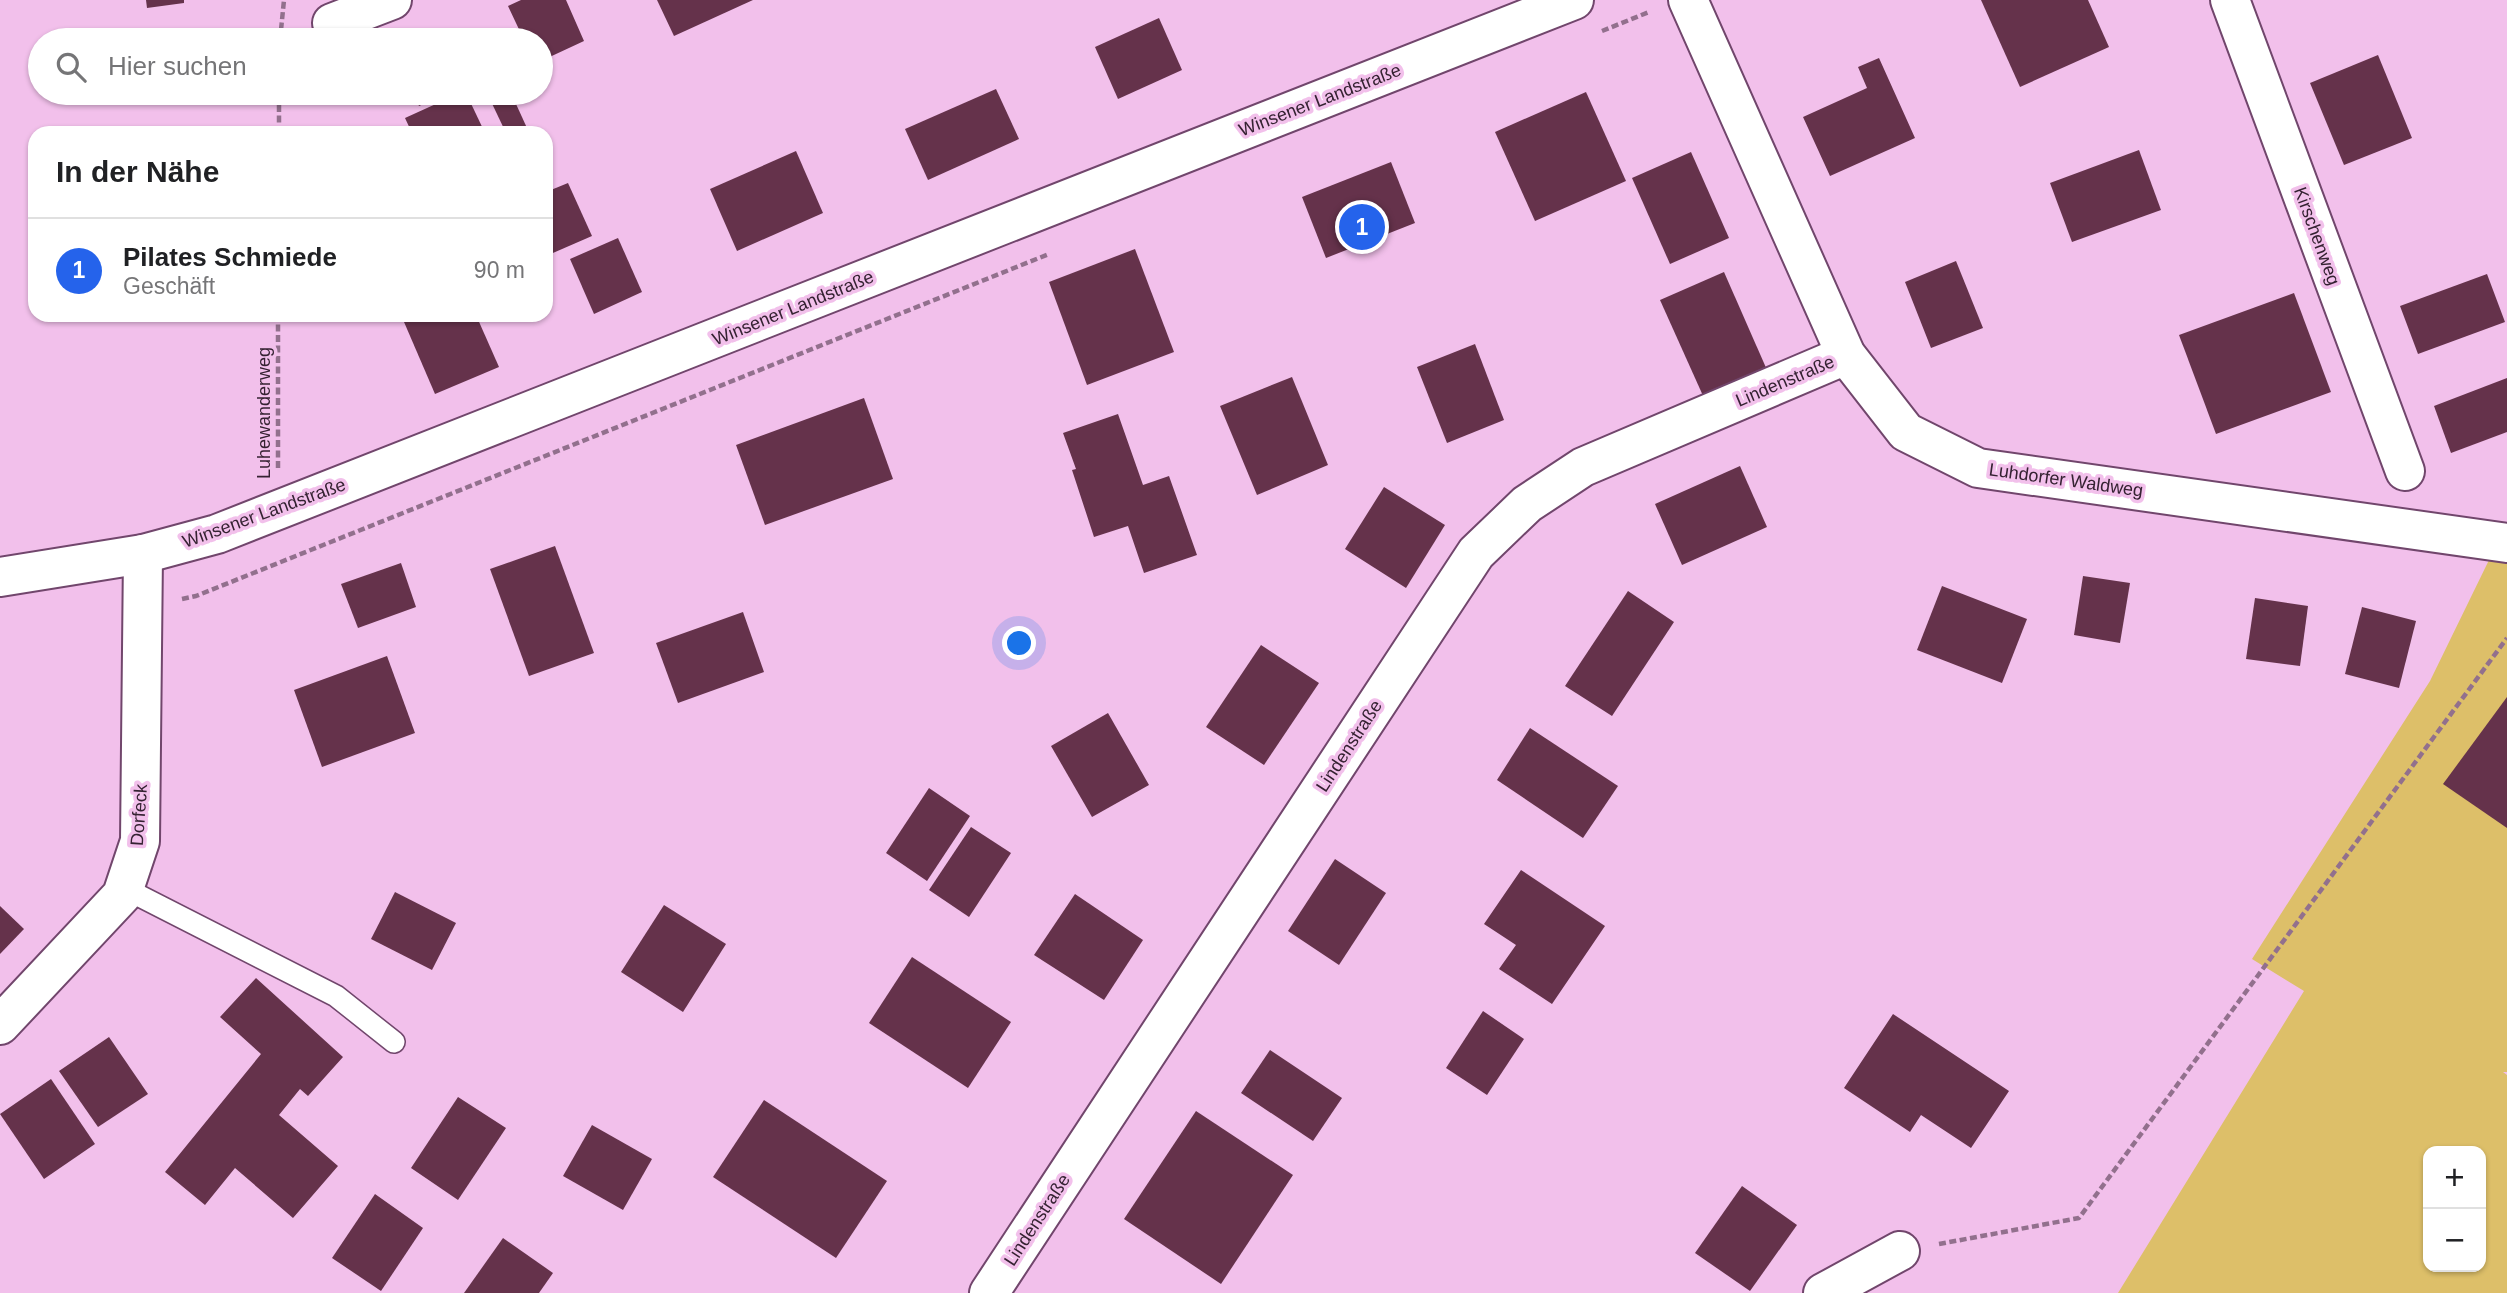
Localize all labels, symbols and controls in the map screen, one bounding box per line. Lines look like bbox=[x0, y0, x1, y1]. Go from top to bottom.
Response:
search box bbox=[28, 28, 553, 105]
icon: search bbox=[52, 48, 90, 86]
text: Hier suchen bbox=[108, 51, 247, 81]
street label: Winsener Landstraße bbox=[1236, 60, 1404, 140]
text: In der Nähe bbox=[56, 155, 219, 188]
street label: Kirschenweg bbox=[2290, 184, 2344, 288]
pin: 1 bbox=[1339, 201, 1385, 253]
text: Pilates Schmiede bbox=[123, 242, 337, 272]
text: 1 bbox=[73, 257, 85, 283]
text: 90 m bbox=[474, 257, 525, 283]
street label: Winsener Landstraße bbox=[709, 266, 877, 350]
text: Geschäft bbox=[123, 273, 215, 299]
street label: Luhewanderweg bbox=[254, 347, 274, 479]
street label: Lindenstraße bbox=[1733, 351, 1837, 411]
street label: Luhdorfer Waldweg bbox=[1988, 459, 2144, 501]
street label: Winsener Landstraße bbox=[180, 474, 348, 552]
your location bbox=[1002, 626, 1036, 660]
street label: Lindenstraße bbox=[1312, 696, 1386, 796]
street label: Dorfeck bbox=[127, 782, 151, 847]
map controls bbox=[2423, 1146, 2486, 1272]
button: + bbox=[2423, 1146, 2486, 1209]
street label: Lindenstraße bbox=[1000, 1170, 1074, 1270]
button: − bbox=[2423, 1209, 2486, 1272]

